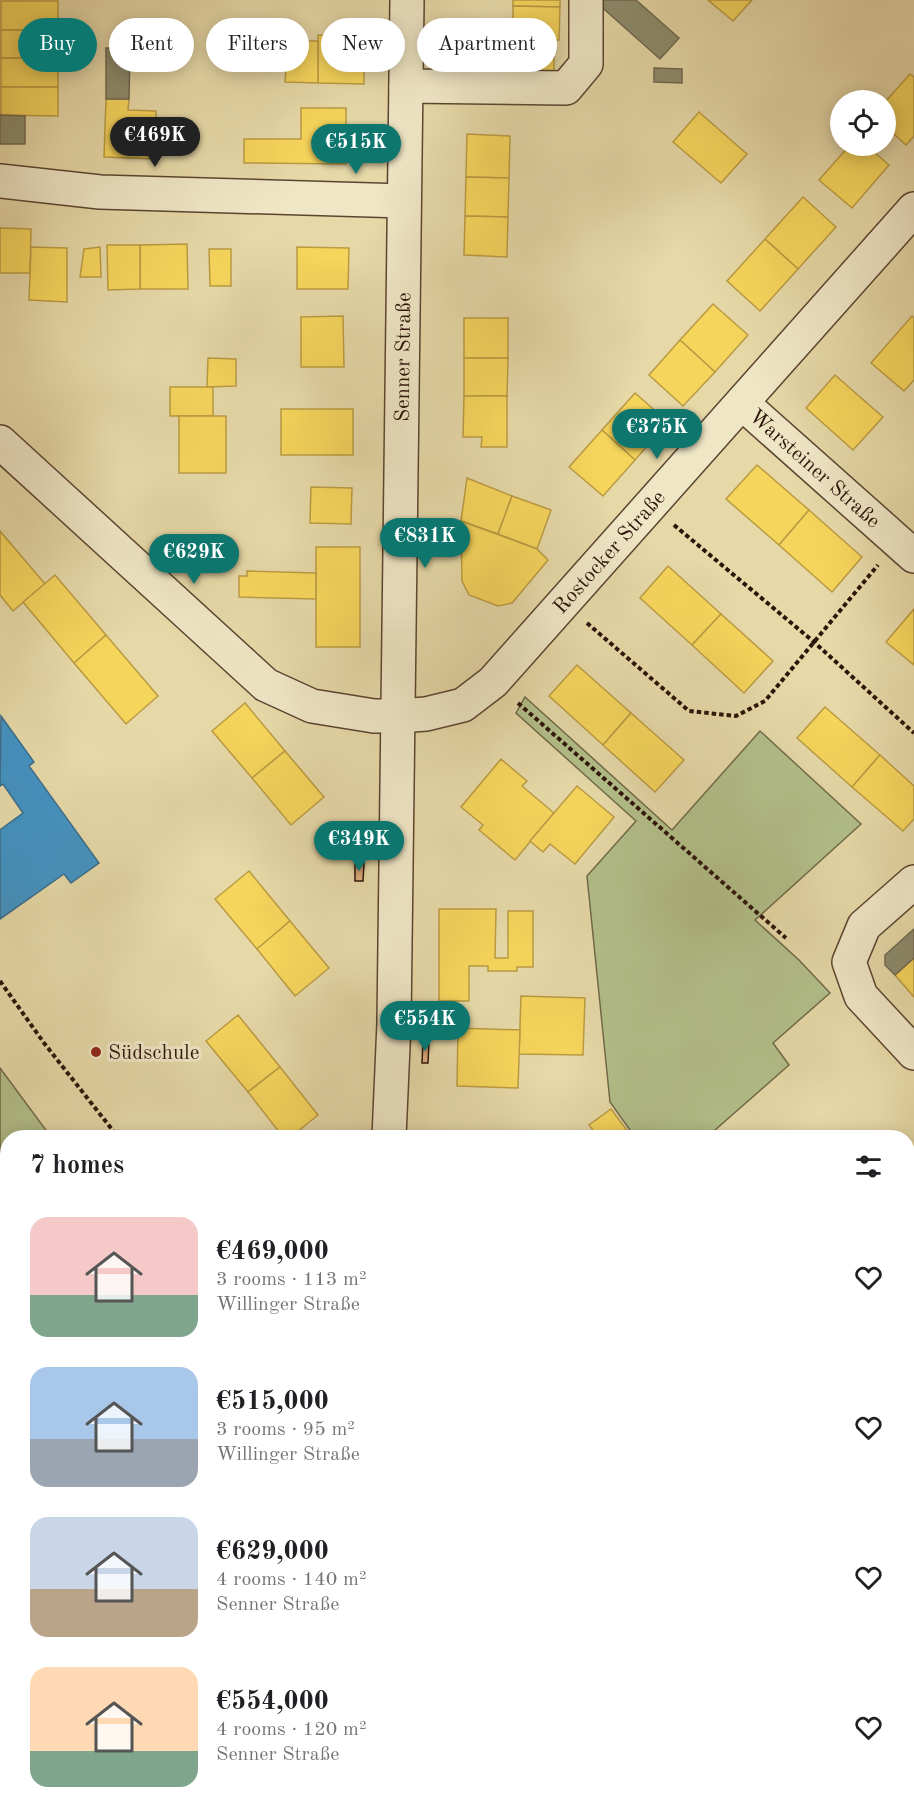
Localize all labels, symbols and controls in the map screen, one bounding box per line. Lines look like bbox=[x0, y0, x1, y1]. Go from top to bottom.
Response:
chip: Buy bbox=[18, 18, 97, 72]
chip: Rent bbox=[109, 18, 194, 72]
chip: Filters bbox=[206, 18, 309, 72]
chip: New bbox=[321, 18, 405, 72]
chip: Apartment bbox=[417, 18, 557, 72]
map controls bbox=[830, 90, 896, 156]
button: locate bbox=[830, 90, 896, 156]
pin: €469K bbox=[113, 117, 197, 168]
pin: €515K bbox=[314, 124, 398, 175]
text: €469K bbox=[124, 126, 186, 146]
text: €515K bbox=[325, 133, 387, 153]
street label: Senner Straße bbox=[393, 292, 415, 422]
street label: Warsteiner Straße bbox=[745, 406, 884, 533]
pin: €375K bbox=[615, 409, 699, 460]
text: €375K bbox=[626, 418, 688, 438]
street label: Rostocker Straße bbox=[550, 487, 670, 618]
pin: €831K bbox=[383, 518, 467, 569]
text: €831K bbox=[394, 527, 456, 547]
pin: €629K bbox=[152, 534, 236, 585]
text: €629K bbox=[163, 543, 225, 563]
pin: €349K bbox=[317, 821, 401, 872]
text: €349K bbox=[328, 830, 390, 850]
pin: €554K bbox=[383, 1001, 467, 1052]
text: €554K bbox=[394, 1010, 456, 1030]
place label: Südschule bbox=[108, 1043, 199, 1064]
marker: Südschule bbox=[89, 1045, 103, 1059]
icon: filters bbox=[852, 1150, 885, 1183]
text: 7 homes bbox=[30, 1153, 124, 1179]
text: €469,000 bbox=[216, 1239, 329, 1265]
icon: home bbox=[78, 1241, 150, 1313]
icon: heart bbox=[852, 1261, 885, 1294]
text: 3 rooms · 113 m² bbox=[216, 1270, 366, 1290]
text: Willinger Straße bbox=[216, 1295, 360, 1315]
text: €515,000 bbox=[216, 1389, 329, 1415]
icon: home bbox=[78, 1391, 150, 1463]
icon: heart bbox=[852, 1411, 885, 1444]
text: 3 rooms · 95 m² bbox=[216, 1420, 355, 1440]
text: Willinger Straße bbox=[216, 1445, 360, 1465]
text: €629,000 bbox=[216, 1539, 329, 1565]
icon: home bbox=[78, 1541, 150, 1613]
icon: heart bbox=[852, 1561, 885, 1594]
text: 4 rooms · 140 m² bbox=[216, 1570, 366, 1590]
text: Senner Straße bbox=[216, 1595, 339, 1615]
text: €554,000 bbox=[216, 1689, 329, 1715]
icon: home bbox=[78, 1691, 150, 1763]
icon: heart bbox=[852, 1711, 885, 1744]
text: 4 rooms · 120 m² bbox=[216, 1720, 366, 1740]
text: Senner Straße bbox=[216, 1745, 339, 1765]

